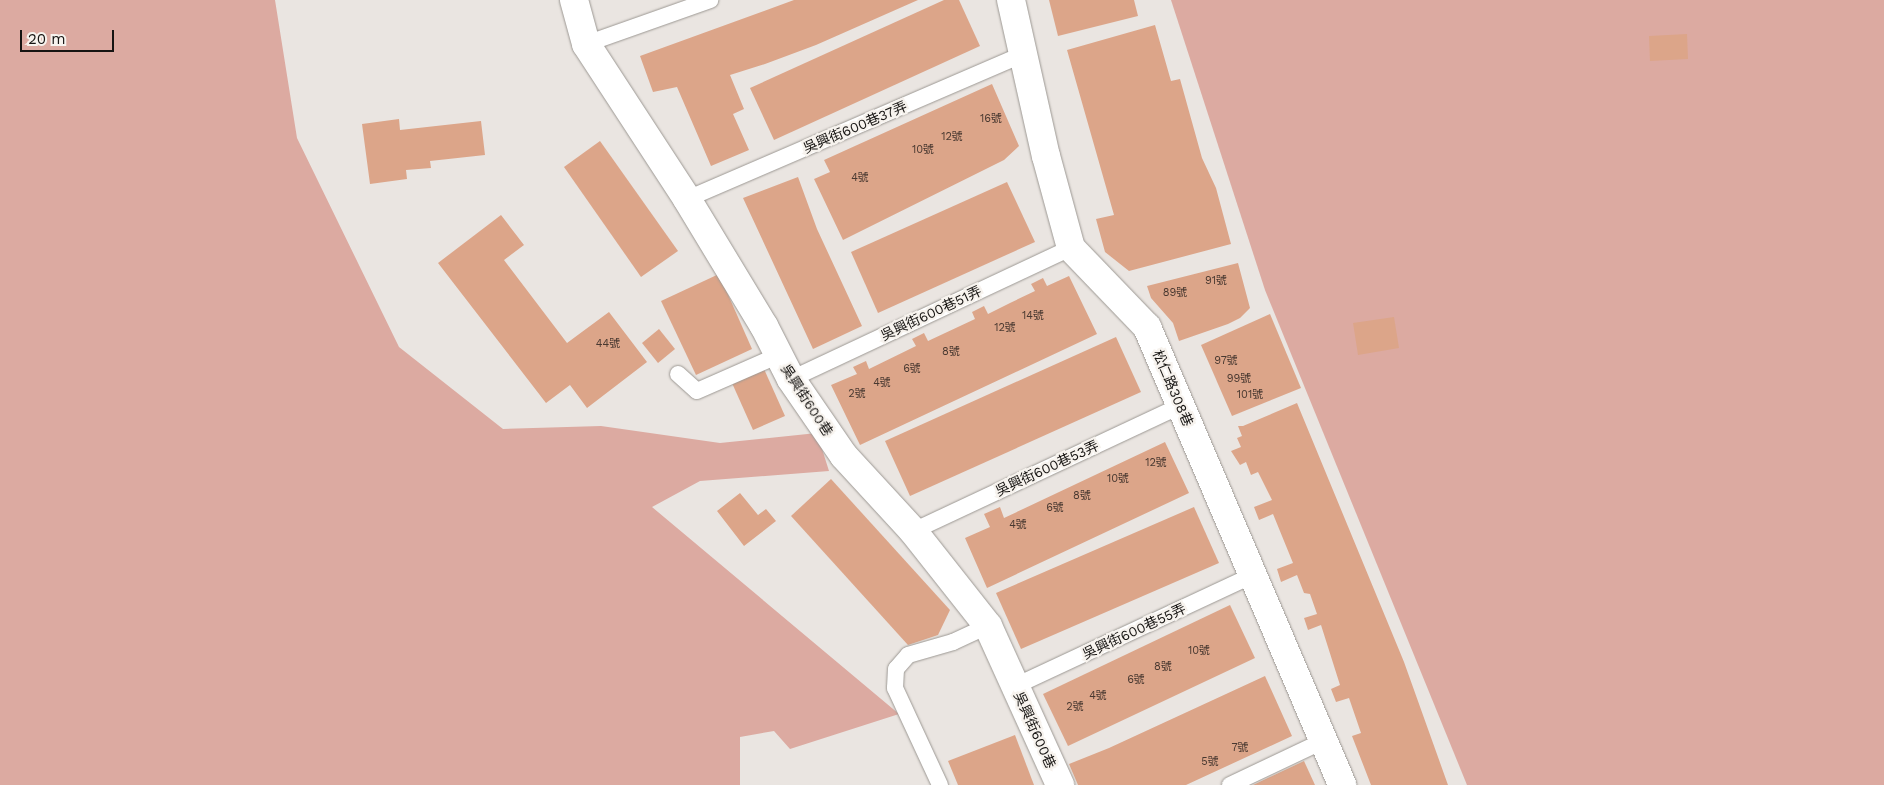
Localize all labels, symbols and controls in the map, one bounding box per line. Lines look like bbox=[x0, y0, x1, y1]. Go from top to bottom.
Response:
scale bar bbox=[22, 20, 116, 52]
text: 20 m bbox=[28, 30, 66, 48]
street label: 吳興街600巷37弄 bbox=[800, 98, 910, 156]
house number: 16號 bbox=[980, 112, 1002, 126]
house number: 12號 bbox=[941, 130, 963, 144]
house number: 10號 bbox=[912, 143, 934, 157]
house number: 4號 bbox=[851, 171, 869, 185]
house number: 91號 bbox=[1205, 274, 1227, 288]
street label: 吳興街600巷51弄 bbox=[878, 282, 984, 344]
house number: 89號 bbox=[1163, 286, 1187, 300]
house number: 14號 bbox=[1022, 309, 1044, 323]
house number: 12號 bbox=[994, 321, 1016, 335]
house number: 44號 bbox=[596, 337, 620, 351]
house number: 8號 bbox=[942, 345, 960, 359]
street label: 松仁路308巷 bbox=[1149, 347, 1197, 429]
house number: 97號 bbox=[1214, 354, 1238, 368]
street label: 吳興街600巷 bbox=[778, 361, 836, 439]
house number: 6號 bbox=[903, 362, 921, 376]
house number: 99號 bbox=[1227, 372, 1251, 386]
house number: 4號 bbox=[873, 376, 891, 390]
house number: 2號 bbox=[848, 387, 866, 401]
house number: 101號 bbox=[1237, 388, 1263, 402]
street label: 吳興街600巷53弄 bbox=[993, 437, 1101, 499]
house number: 12號 bbox=[1145, 456, 1167, 470]
house number: 10號 bbox=[1107, 472, 1129, 486]
house number: 8號 bbox=[1073, 489, 1091, 503]
house number: 6號 bbox=[1046, 501, 1064, 515]
house number: 4號 bbox=[1009, 518, 1027, 532]
street label: 吳興街600巷55弄 bbox=[1080, 600, 1188, 662]
house number: 10號 bbox=[1188, 644, 1210, 658]
house number: 8號 bbox=[1154, 660, 1172, 674]
house number: 6號 bbox=[1127, 673, 1145, 687]
street label: 吳興街600巷 bbox=[1011, 689, 1059, 771]
house number: 4號 bbox=[1089, 689, 1107, 703]
house number: 2號 bbox=[1066, 700, 1084, 714]
house number: 7號 bbox=[1231, 741, 1249, 755]
house number: 5號 bbox=[1201, 755, 1219, 769]

